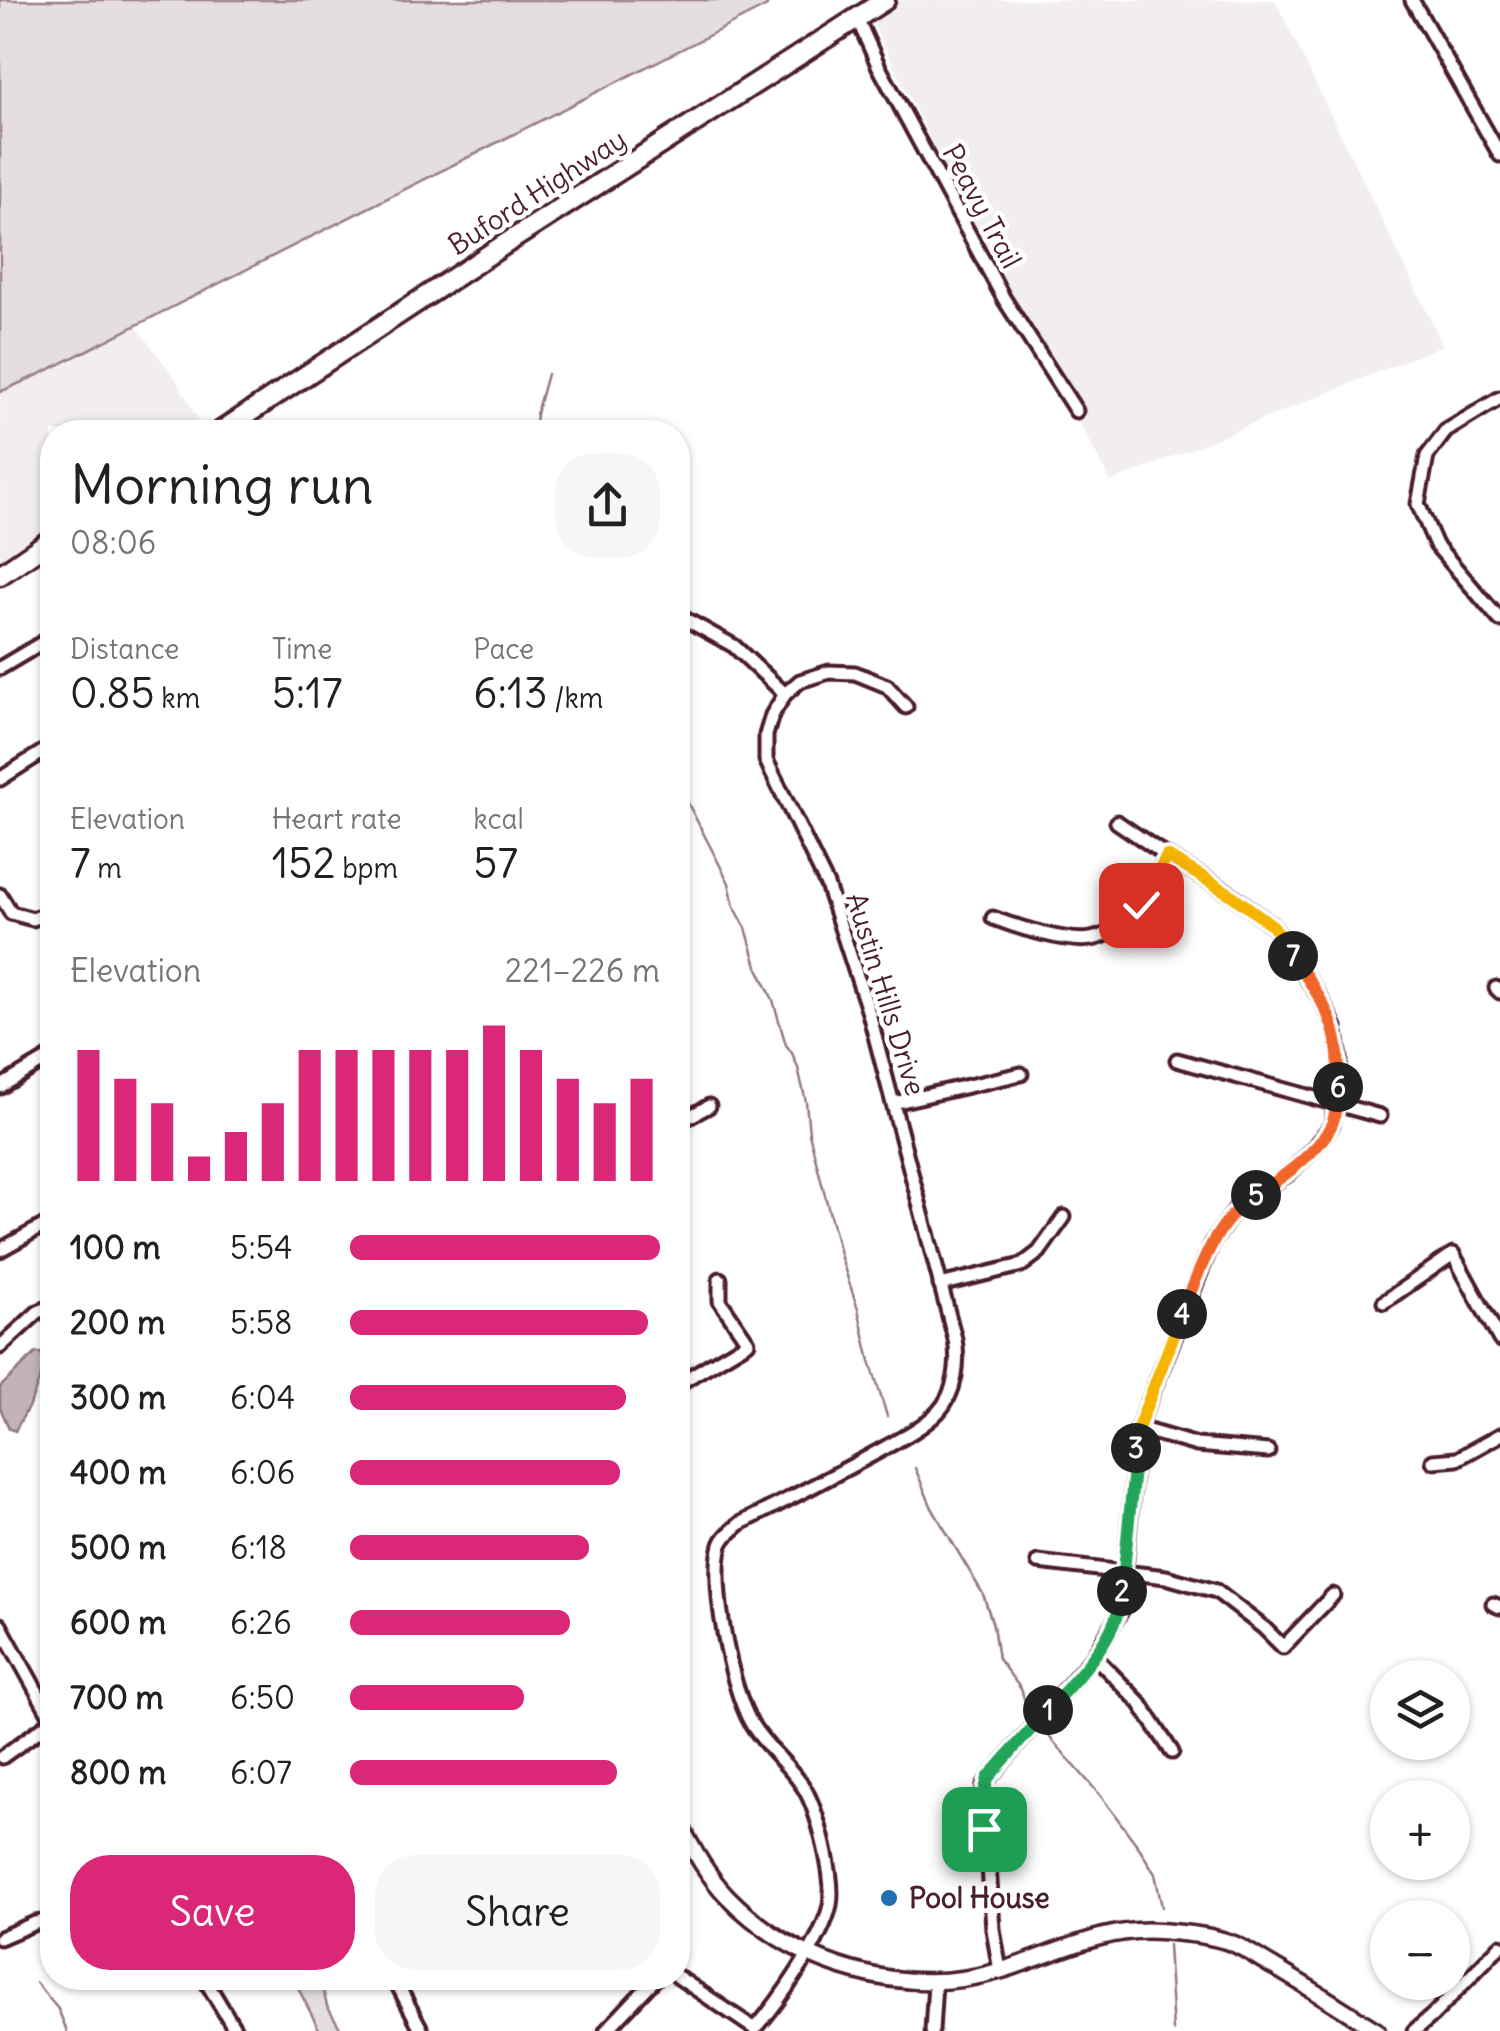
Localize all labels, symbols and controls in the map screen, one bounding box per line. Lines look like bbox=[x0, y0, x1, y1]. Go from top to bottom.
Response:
street label: Buford Highway bbox=[441, 121, 633, 263]
street label: Peavy Trail bbox=[934, 138, 1030, 274]
text: Morning run bbox=[70, 450, 374, 519]
button: share bbox=[555, 453, 660, 558]
text: 08:06 bbox=[70, 522, 156, 563]
text: Distance bbox=[70, 631, 179, 667]
text: Time bbox=[272, 631, 332, 667]
text: Pace bbox=[473, 631, 534, 667]
text: 0.85 bbox=[70, 667, 155, 719]
text: 5:17 bbox=[272, 667, 343, 719]
text: 6:13 bbox=[473, 667, 548, 719]
text: km bbox=[155, 680, 200, 716]
text: /km bbox=[548, 680, 603, 716]
text: Elevation bbox=[70, 801, 185, 837]
text: Heart rate bbox=[272, 801, 402, 837]
text: kcal bbox=[473, 801, 524, 837]
text: 7 bbox=[70, 837, 91, 889]
text: 152 bbox=[272, 837, 336, 889]
text: 57 bbox=[473, 837, 518, 889]
text: m bbox=[91, 850, 122, 886]
text: bpm bbox=[336, 850, 398, 886]
pin bbox=[1099, 863, 1184, 948]
icon: check bbox=[1114, 878, 1169, 933]
street label: Austin Hills Drive bbox=[838, 888, 934, 1100]
pin: 7 bbox=[1268, 931, 1318, 981]
text: 7 bbox=[1286, 938, 1300, 974]
text: Elevation bbox=[70, 950, 201, 991]
text: 221–226 m bbox=[505, 950, 660, 991]
pin: 6 bbox=[1313, 1062, 1363, 1112]
text: 6 bbox=[1330, 1069, 1346, 1105]
pin: 5 bbox=[1231, 1170, 1281, 1220]
text: 5 bbox=[1248, 1177, 1264, 1213]
text: 100 m bbox=[70, 1227, 161, 1268]
text: 5:54 bbox=[230, 1227, 293, 1268]
pin: 4 bbox=[1157, 1289, 1207, 1339]
text: 4 bbox=[1174, 1296, 1190, 1332]
text: 200 m bbox=[70, 1302, 165, 1343]
text: 5:58 bbox=[230, 1302, 292, 1343]
text: 300 m bbox=[70, 1377, 166, 1418]
text: 6:04 bbox=[230, 1377, 295, 1418]
pin: 3 bbox=[1111, 1423, 1161, 1473]
text: 3 bbox=[1128, 1430, 1144, 1466]
text: 400 m bbox=[70, 1452, 166, 1493]
text: 6:06 bbox=[230, 1452, 295, 1493]
text: 500 m bbox=[70, 1527, 166, 1568]
text: 6:18 bbox=[230, 1527, 287, 1568]
pin: 2 bbox=[1097, 1566, 1147, 1616]
text: 2 bbox=[1114, 1573, 1130, 1609]
text: 600 m bbox=[70, 1602, 166, 1643]
text: 6:26 bbox=[230, 1602, 292, 1643]
map controls bbox=[1370, 1660, 1470, 2000]
button: layers bbox=[1370, 1660, 1470, 1760]
text: 700 m bbox=[70, 1677, 163, 1718]
text: 6:50 bbox=[230, 1677, 295, 1718]
pin: 1 bbox=[1023, 1685, 1073, 1735]
text: 1 bbox=[1042, 1692, 1054, 1728]
text: 800 m bbox=[70, 1752, 166, 1793]
text: 6:07 bbox=[230, 1752, 292, 1793]
button: + bbox=[1370, 1780, 1470, 1880]
pin bbox=[942, 1787, 1027, 1872]
icon: arrive bbox=[957, 1802, 1012, 1857]
button: Save bbox=[70, 1855, 355, 1970]
button: Share bbox=[375, 1855, 660, 1970]
place label: Pool House bbox=[909, 1880, 1050, 1916]
marker: Pool House bbox=[878, 1887, 900, 1909]
button: − bbox=[1370, 1900, 1470, 2000]

